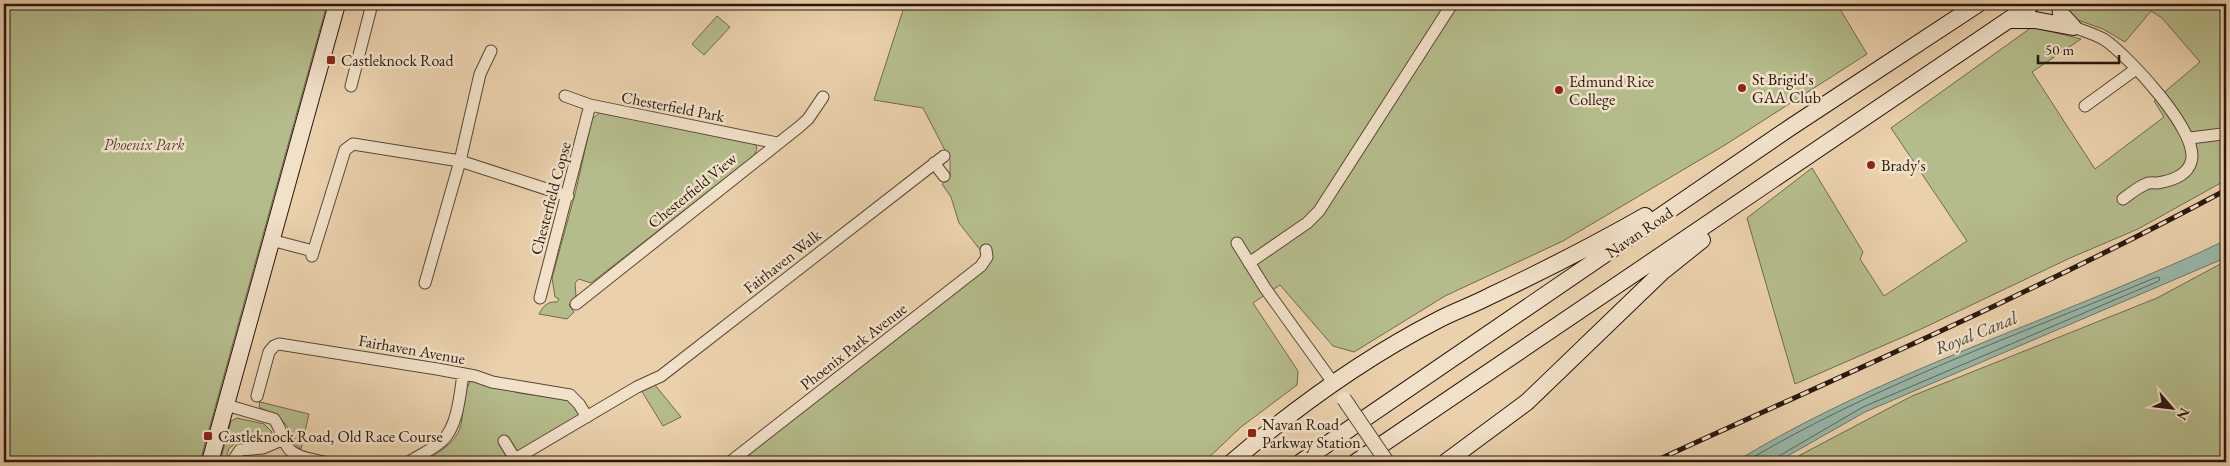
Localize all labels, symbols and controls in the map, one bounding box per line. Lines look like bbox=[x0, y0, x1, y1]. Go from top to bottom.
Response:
scale bar bbox=[2038, 32, 2119, 64]
text: 50 m bbox=[2045, 40, 2074, 59]
place label: Castleknock Road bbox=[341, 50, 454, 71]
marker: Castleknock Road bbox=[325, 54, 337, 66]
place label: St Brigid's GAA Club bbox=[1752, 69, 1821, 108]
place label: Edmund Rice College bbox=[1569, 71, 1654, 110]
marker: St Brigid's GAA Club bbox=[1736, 82, 1748, 94]
marker: Edmund Rice College bbox=[1553, 84, 1565, 96]
street label: Chesterfield Park bbox=[620, 86, 727, 127]
park label: Phoenix Park bbox=[104, 134, 185, 155]
street label: Chesterfield Copse bbox=[525, 139, 576, 257]
street label: Chesterfield View bbox=[643, 147, 742, 233]
place label: Brady's bbox=[1881, 155, 1926, 176]
marker: Brady's bbox=[1865, 159, 1877, 171]
street label: Navan Road bbox=[1601, 202, 1678, 263]
street label: Fairhaven Walk bbox=[739, 224, 826, 298]
street label: Phoenix Park Avenue bbox=[796, 298, 911, 395]
water label: Royal Canal bbox=[1931, 305, 2021, 360]
street label: Fairhaven Avenue bbox=[357, 330, 467, 369]
north arrow bbox=[2148, 384, 2198, 434]
text: N bbox=[2173, 405, 2194, 424]
place label: Navan Road Parkway Station bbox=[1262, 414, 1361, 453]
place label: Castleknock Road, Old Race Course bbox=[218, 426, 443, 447]
marker: Navan Road Parkway Station bbox=[1246, 427, 1258, 439]
marker: Castleknock Road, Old Race Course bbox=[202, 430, 214, 442]

